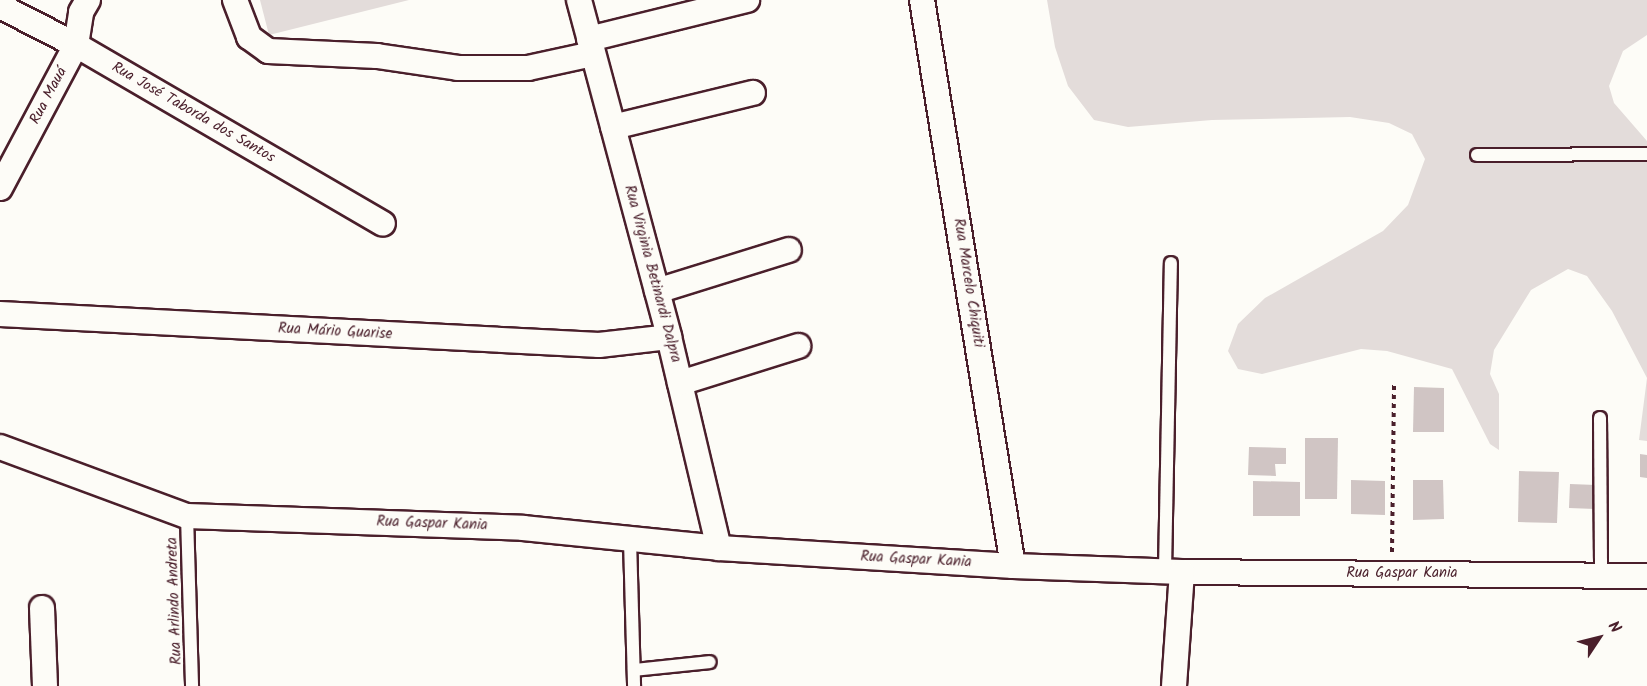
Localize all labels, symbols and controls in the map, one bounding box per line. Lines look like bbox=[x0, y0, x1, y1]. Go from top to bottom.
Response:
street label: Rua José Taborda dos Santos bbox=[108, 59, 278, 167]
street label: Rua Mauá bbox=[26, 64, 72, 128]
street label: Rua Virginia Betinardi Dalpra bbox=[620, 183, 684, 365]
street label: Rua Marcelo Chiquiti bbox=[949, 217, 987, 349]
street label: Rua Mário Guarise bbox=[277, 320, 393, 344]
street label: Rua Gaspar Kania bbox=[376, 513, 488, 535]
street label: Rua Arlindo Andreta bbox=[164, 537, 186, 665]
street label: Rua Gaspar Kania bbox=[860, 548, 972, 572]
street label: Rua Gaspar Kania bbox=[1346, 565, 1458, 583]
north arrow bbox=[1569, 608, 1629, 668]
text: N bbox=[1601, 616, 1627, 639]

